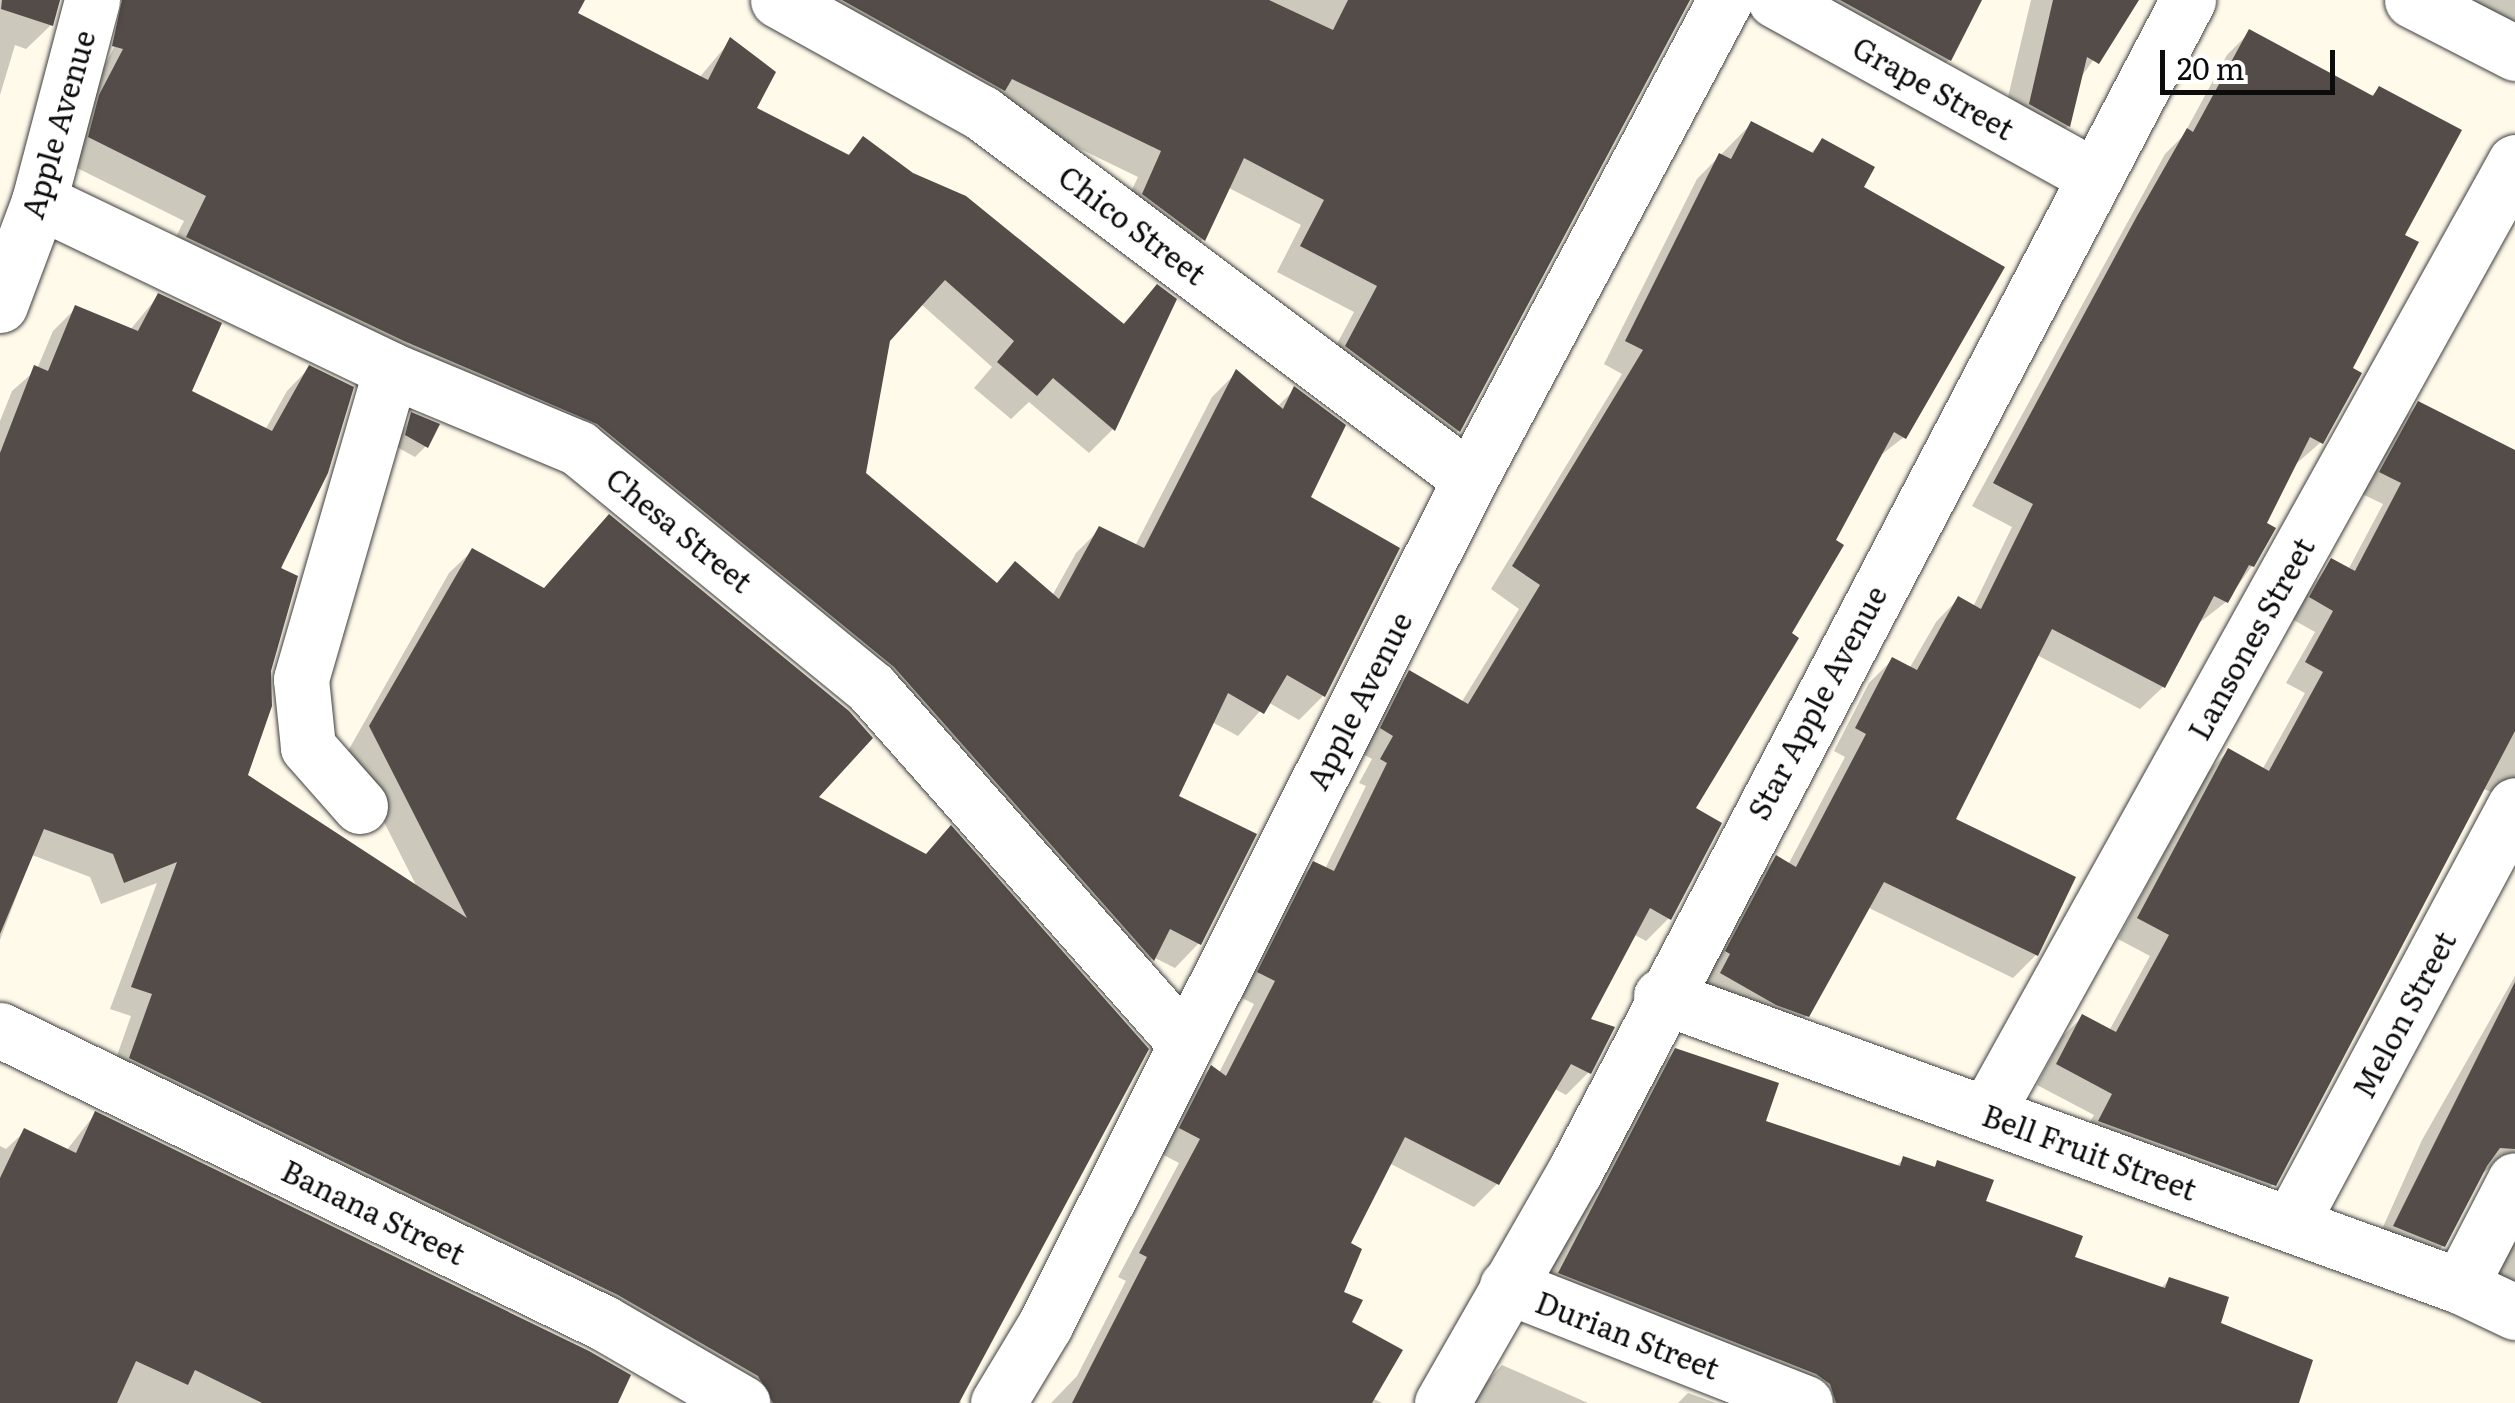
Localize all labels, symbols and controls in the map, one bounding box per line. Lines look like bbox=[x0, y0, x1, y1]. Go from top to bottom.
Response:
street label: Apple Avenue bbox=[13, 26, 101, 222]
street label: Grape Street bbox=[1847, 28, 2021, 146]
scale bar bbox=[2165, 30, 2340, 92]
text: 20 m bbox=[2177, 45, 2245, 89]
street label: Chico Street bbox=[1052, 157, 1214, 291]
street label: Chesa Street bbox=[600, 459, 760, 599]
street label: Lansones Street bbox=[2180, 531, 2320, 745]
street label: Star Apple Avenue bbox=[1739, 579, 1893, 825]
street label: Apple Avenue bbox=[1298, 605, 1418, 795]
street label: Melon Street bbox=[2344, 925, 2462, 1103]
street label: Bell Fruit Street bbox=[1978, 1096, 2202, 1206]
street label: Banana Street bbox=[277, 1151, 471, 1271]
street label: Durian Street bbox=[1531, 1282, 1725, 1386]

